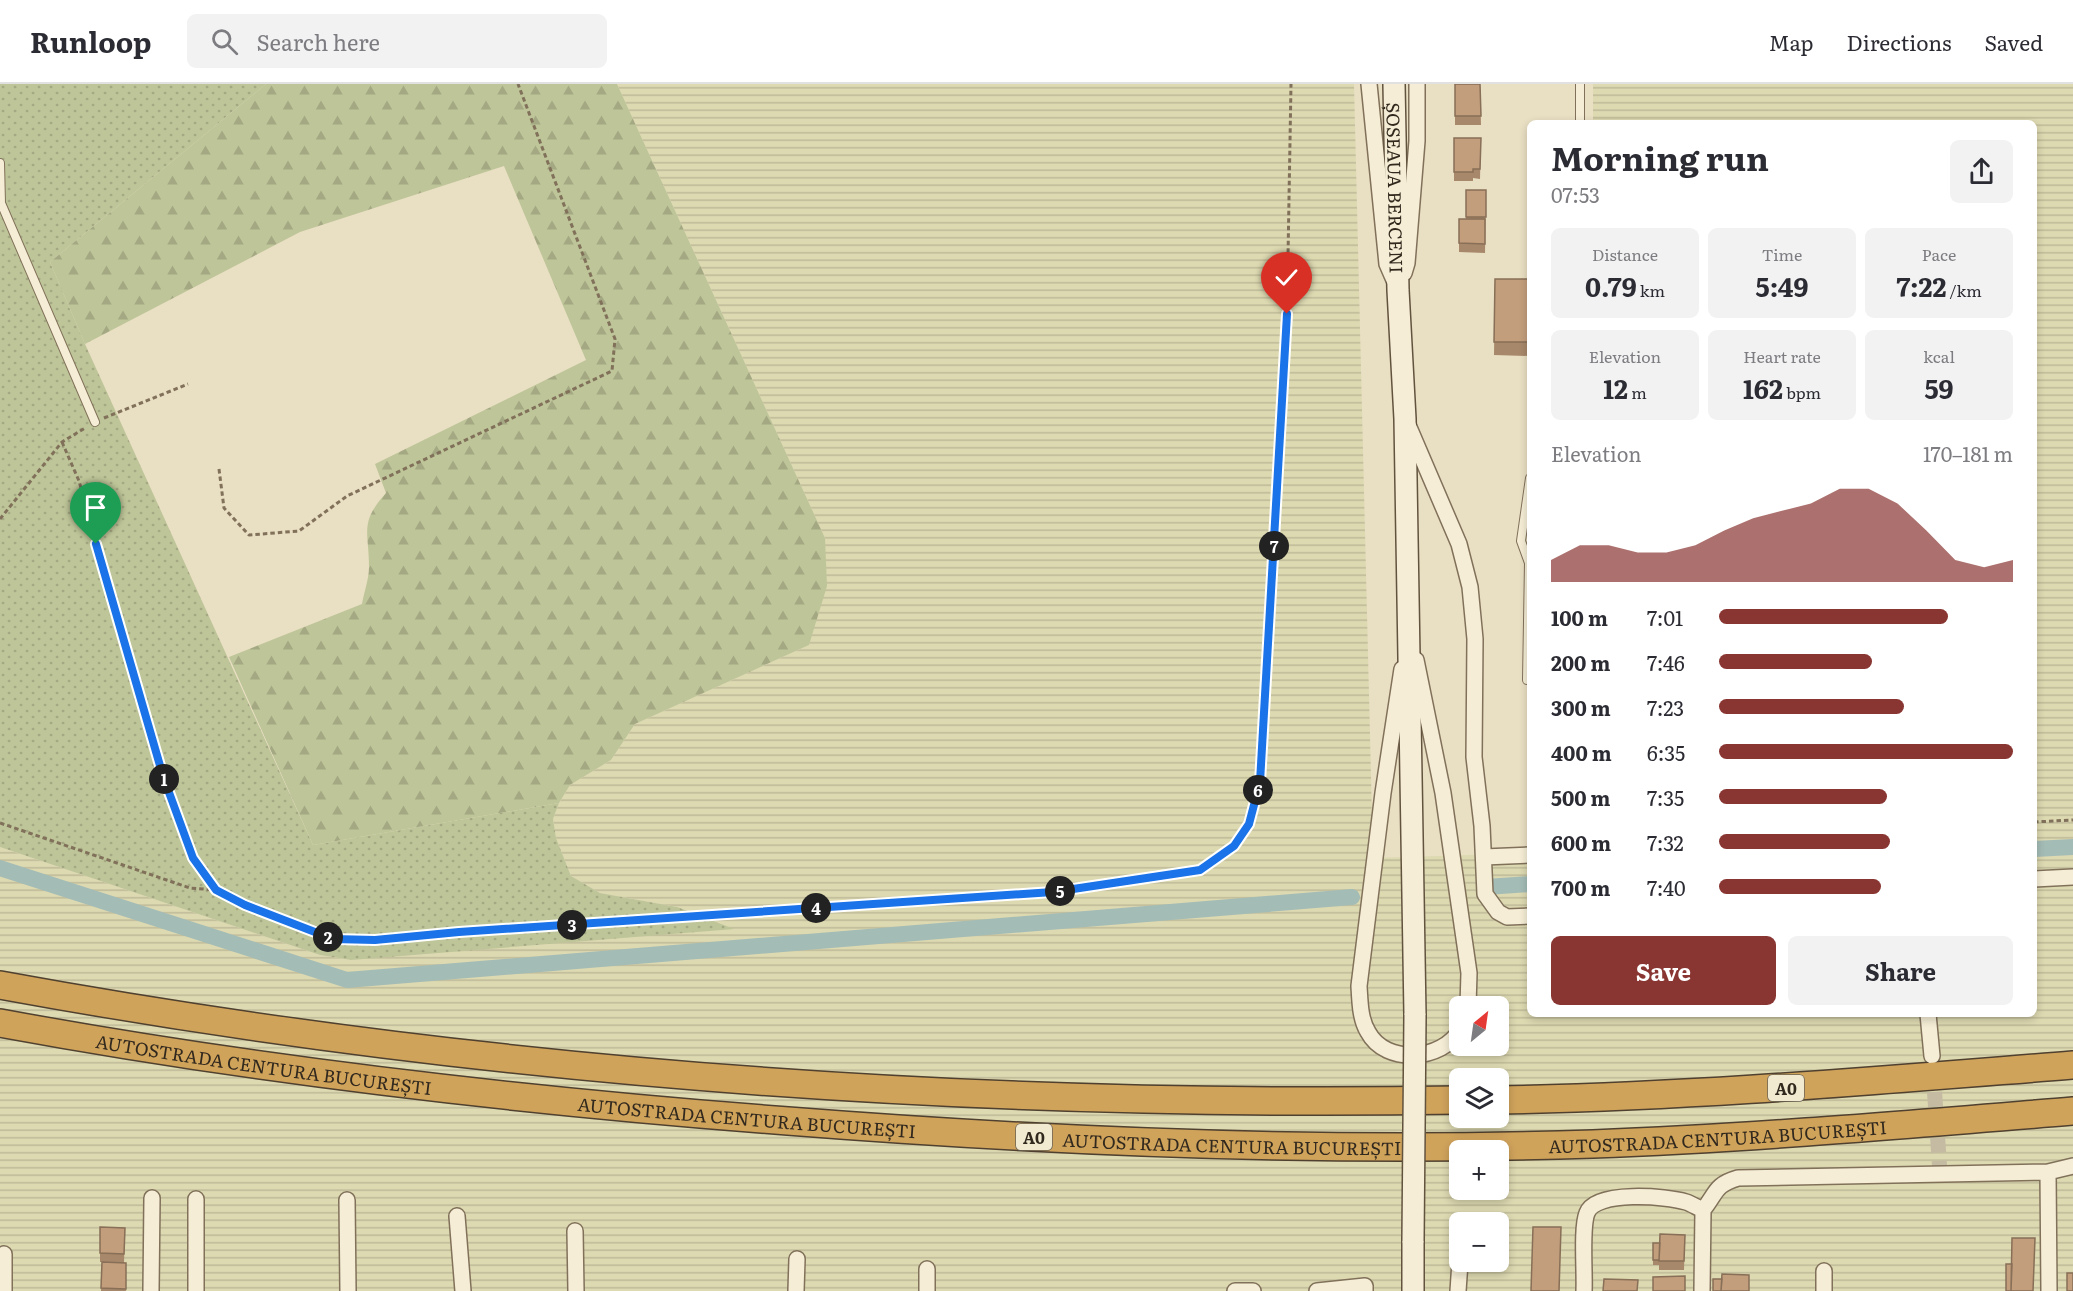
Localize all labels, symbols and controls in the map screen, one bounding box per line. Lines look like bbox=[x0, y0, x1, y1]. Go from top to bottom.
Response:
search box bbox=[187, 14, 607, 68]
text: Runloop bbox=[30, 20, 151, 62]
icon: search bbox=[208, 25, 241, 58]
text: Search here bbox=[256, 25, 380, 58]
text: Map bbox=[1769, 26, 1814, 57]
text: Directions bbox=[1847, 26, 1952, 57]
text: Saved bbox=[1985, 26, 2043, 57]
street label: ȘOSEAUA BERCENI bbox=[1381, 102, 1411, 274]
text: Morning run bbox=[1551, 132, 1769, 181]
button: share bbox=[1950, 140, 2013, 203]
text: 07:53 bbox=[1551, 179, 1600, 209]
text: Distance bbox=[1592, 242, 1658, 266]
text: Time bbox=[1762, 242, 1802, 266]
text: Pace bbox=[1922, 242, 1956, 266]
pin bbox=[1261, 252, 1312, 314]
icon: check bbox=[1270, 261, 1303, 294]
text: 0.79 bbox=[1585, 266, 1637, 305]
text: 5:49 bbox=[1756, 266, 1808, 305]
text: 7:22 bbox=[1896, 266, 1946, 305]
text: km bbox=[1637, 278, 1665, 302]
text: /km bbox=[1946, 278, 1982, 302]
text: Elevation bbox=[1589, 344, 1661, 368]
text: Heart rate bbox=[1743, 344, 1821, 368]
text: kcal bbox=[1923, 344, 1955, 368]
text: 12 bbox=[1603, 368, 1628, 407]
text: 162 bbox=[1743, 368, 1783, 407]
text: 59 bbox=[1925, 368, 1953, 407]
text: m bbox=[1628, 380, 1647, 404]
text: bpm bbox=[1783, 380, 1821, 404]
text: Elevation bbox=[1551, 438, 1641, 468]
text: 170–181 m bbox=[1923, 438, 2013, 468]
pin bbox=[70, 482, 121, 544]
icon: arrive bbox=[79, 491, 112, 524]
pin: 7 bbox=[1259, 531, 1289, 561]
text: 7 bbox=[1270, 534, 1278, 558]
text: 100 m bbox=[1551, 602, 1608, 632]
text: 7:01 bbox=[1647, 602, 1683, 632]
text: 200 m bbox=[1551, 647, 1610, 677]
text: 7:46 bbox=[1647, 647, 1685, 677]
text: 300 m bbox=[1551, 692, 1611, 722]
text: 7:23 bbox=[1647, 692, 1684, 722]
text: 400 m bbox=[1551, 737, 1612, 767]
text: 6:35 bbox=[1647, 737, 1685, 767]
pin: 1 bbox=[149, 764, 179, 794]
text: 1 bbox=[161, 767, 167, 791]
pin: 6 bbox=[1243, 775, 1273, 805]
text: 6 bbox=[1253, 778, 1263, 802]
text: 500 m bbox=[1551, 782, 1610, 812]
text: 7:35 bbox=[1647, 782, 1684, 812]
text: 600 m bbox=[1551, 827, 1611, 857]
text: 7:32 bbox=[1647, 827, 1684, 857]
text: 700 m bbox=[1551, 872, 1610, 902]
text: 7:40 bbox=[1647, 872, 1686, 902]
pin: 5 bbox=[1045, 876, 1075, 906]
text: 5 bbox=[1056, 879, 1064, 903]
pin: 4 bbox=[801, 893, 831, 923]
text: 4 bbox=[811, 896, 821, 920]
pin: 3 bbox=[557, 910, 587, 940]
text: 3 bbox=[568, 913, 576, 937]
pin: 2 bbox=[313, 922, 343, 952]
text: 2 bbox=[324, 925, 332, 949]
button: Save bbox=[1551, 936, 1776, 1005]
button: Share bbox=[1788, 936, 2013, 1005]
north arrow bbox=[1449, 996, 1509, 1056]
map controls bbox=[1449, 996, 1509, 1272]
street label: AUTOSTRADA CENTURA BUCUREȘTI bbox=[94, 1027, 433, 1101]
button: layers bbox=[1449, 1068, 1509, 1128]
road number: A0 bbox=[1768, 1075, 1804, 1101]
street label: AUTOSTRADA CENTURA BUCUREȘTI bbox=[576, 1089, 917, 1144]
street label: AUTOSTRADA CENTURA BUCUREȘTI bbox=[1548, 1113, 1888, 1159]
road number: A0 bbox=[1016, 1124, 1052, 1150]
street label: AUTOSTRADA CENTURA BUCUREȘTI bbox=[1062, 1125, 1401, 1161]
button: + bbox=[1449, 1140, 1509, 1200]
button: − bbox=[1449, 1212, 1509, 1272]

